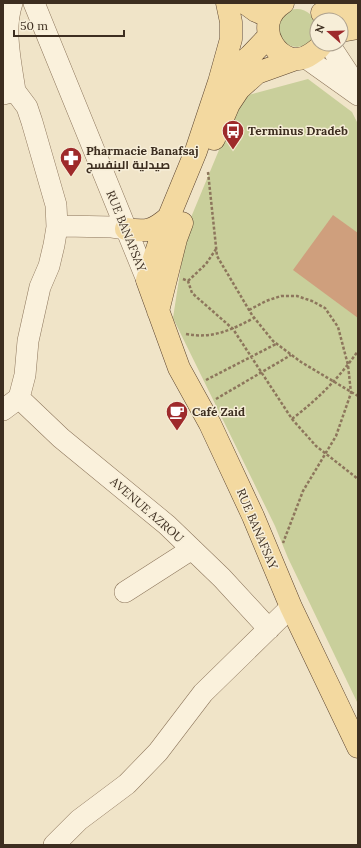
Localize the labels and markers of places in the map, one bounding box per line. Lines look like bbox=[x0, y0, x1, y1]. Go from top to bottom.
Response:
bus stop icon: Terminus Dradeb bbox=[220, 118, 246, 151]
place label: Terminus Dradeb bbox=[248, 123, 348, 138]
place label: Pharmacie Banafsaj صيدلية البنفسج bbox=[86, 143, 199, 174]
pharmacy icon: Pharmacie Banafsaj صيدلية البنفسج bbox=[58, 145, 84, 178]
cafe icon: Café Zaid bbox=[164, 399, 190, 432]
place label: Café Zaid bbox=[192, 404, 245, 419]

